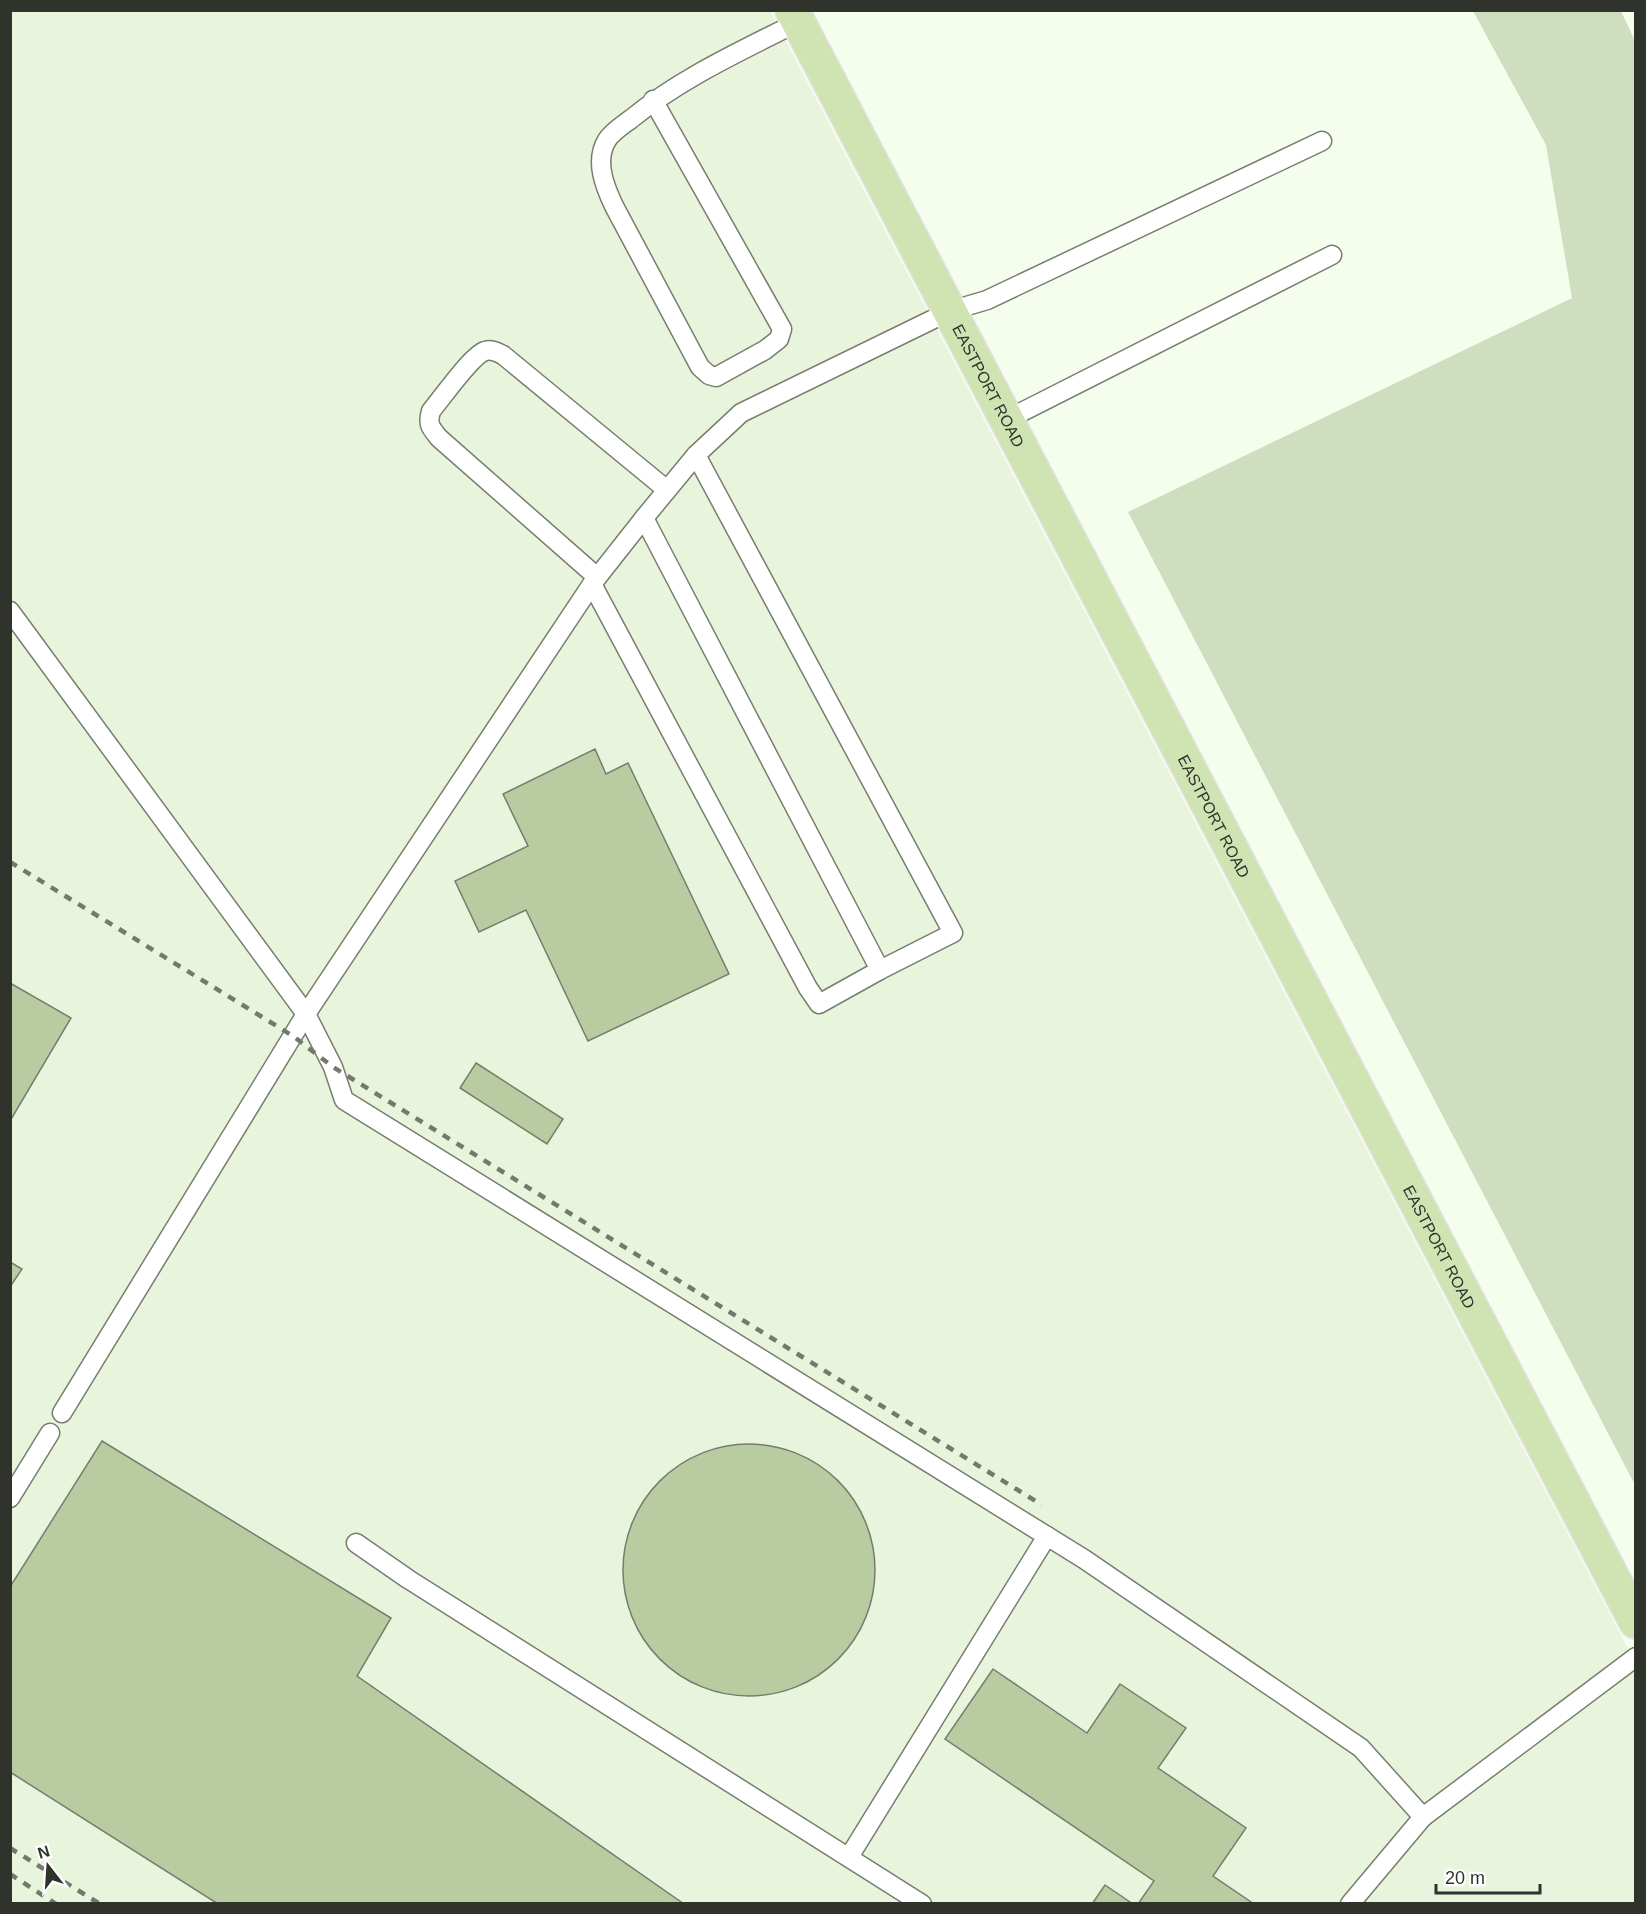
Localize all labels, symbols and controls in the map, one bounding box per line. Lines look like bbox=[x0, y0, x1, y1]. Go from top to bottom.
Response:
street label: EASTPORT ROAD bbox=[949, 322, 1027, 450]
street label: EASTPORT ROAD bbox=[1174, 752, 1253, 881]
street label: EASTPORT ROAD bbox=[1400, 1183, 1478, 1311]
north arrow bbox=[18, 1836, 78, 1896]
text: N bbox=[36, 1842, 52, 1862]
scale bar bbox=[1436, 1857, 1540, 1895]
text: 20 m bbox=[1445, 1868, 1485, 1888]

